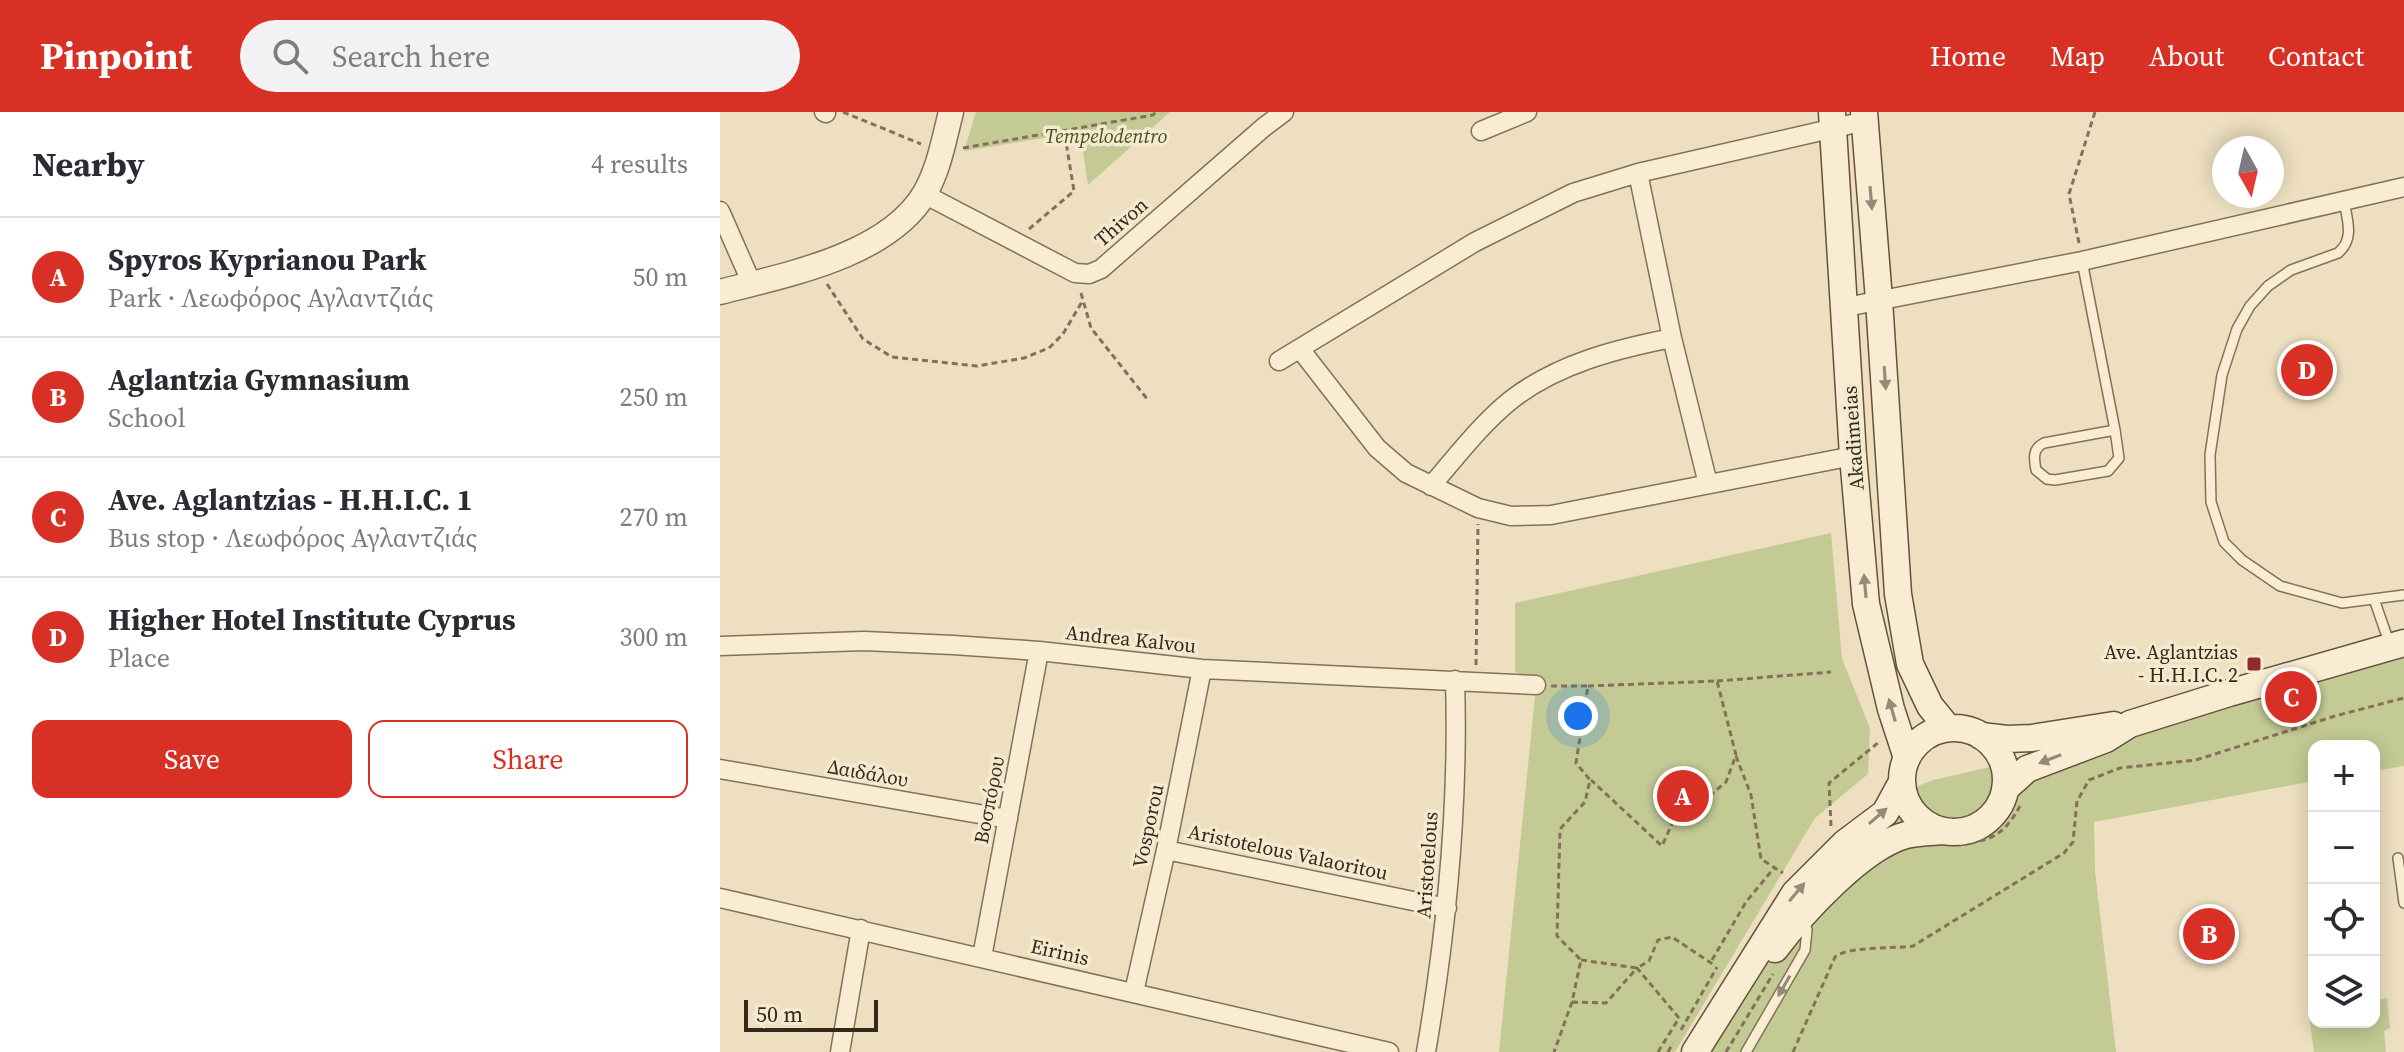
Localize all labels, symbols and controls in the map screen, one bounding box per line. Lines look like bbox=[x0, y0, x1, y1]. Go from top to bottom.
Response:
search box bbox=[240, 20, 800, 92]
text: Pinpoint bbox=[40, 30, 192, 82]
icon: search bbox=[268, 34, 312, 78]
text: Search here bbox=[332, 36, 490, 77]
text: Home bbox=[1930, 37, 2006, 75]
text: Map bbox=[2050, 37, 2105, 75]
text: About bbox=[2149, 37, 2224, 75]
text: Contact bbox=[2268, 37, 2364, 75]
park label: Tempelodentro bbox=[1045, 122, 1167, 150]
north arrow bbox=[2212, 136, 2284, 208]
text: Nearby bbox=[32, 141, 145, 187]
text: 4 results bbox=[591, 146, 688, 182]
one-way arrow bbox=[1865, 186, 1878, 211]
street label: Thivon bbox=[1088, 191, 1154, 253]
text: Spyros Kyprianou Park bbox=[108, 239, 426, 280]
text: A bbox=[49, 259, 67, 295]
text: 50 m bbox=[633, 259, 688, 295]
text: Park · Λεωφόρος Αγλαντζιάς bbox=[108, 280, 433, 316]
pin: D bbox=[2281, 340, 2333, 400]
text: Aglantzia Gymnasium bbox=[108, 359, 410, 400]
one-way arrow bbox=[1879, 366, 1892, 391]
text: B bbox=[50, 379, 66, 415]
text: 250 m bbox=[620, 379, 688, 415]
street label: Akadimeias bbox=[1835, 385, 1871, 491]
text: School bbox=[108, 400, 185, 436]
text: Ave. Aglantzias - H.H.I.C. 1 bbox=[108, 479, 473, 520]
text: C bbox=[50, 499, 66, 535]
text: 270 m bbox=[620, 499, 688, 535]
text: Bus stop · Λεωφόρος Αγλαντζιάς bbox=[108, 520, 477, 556]
one-way arrow bbox=[1858, 573, 1871, 598]
text: Higher Hotel Institute Cyprus bbox=[108, 599, 516, 640]
street label: Andrea Kalvou bbox=[1064, 618, 1198, 660]
text: D bbox=[49, 619, 67, 655]
text: 300 m bbox=[620, 619, 688, 655]
place label: Ave. Aglantzias - H.H.I.C. 2 bbox=[2104, 638, 2238, 689]
text: Place bbox=[108, 640, 170, 676]
marker: Ave. Aglantzias - H.H.I.C. 2 bbox=[2245, 655, 2263, 673]
pin: C bbox=[2265, 667, 2317, 727]
your location bbox=[1558, 696, 1598, 736]
one-way arrow bbox=[1885, 698, 1898, 722]
button: Save bbox=[32, 720, 352, 798]
button: Share bbox=[368, 720, 688, 798]
map controls bbox=[2308, 740, 2380, 1028]
button: + bbox=[2308, 740, 2380, 812]
street label: Δαιδάλου bbox=[826, 752, 910, 794]
one-way arrow bbox=[2038, 753, 2062, 766]
street label: Βοσπόρου bbox=[967, 754, 1011, 846]
pin: A bbox=[1657, 766, 1709, 826]
street label: Vosporou bbox=[1125, 782, 1171, 870]
one-way arrow bbox=[1868, 808, 1888, 825]
street label: Aristotelous bbox=[1409, 811, 1445, 919]
button: − bbox=[2308, 812, 2380, 884]
street label: Aristotelous Valaoritou bbox=[1185, 817, 1391, 887]
one-way arrow bbox=[1788, 882, 1805, 902]
button: locate bbox=[2308, 884, 2380, 956]
pin: B bbox=[2183, 904, 2235, 964]
street label: Eirinis bbox=[1028, 932, 1092, 972]
button: layers bbox=[2308, 956, 2380, 1028]
one-way arrow bbox=[1777, 975, 1791, 997]
scale bar bbox=[744, 996, 878, 1032]
text: 50 m bbox=[756, 999, 803, 1029]

